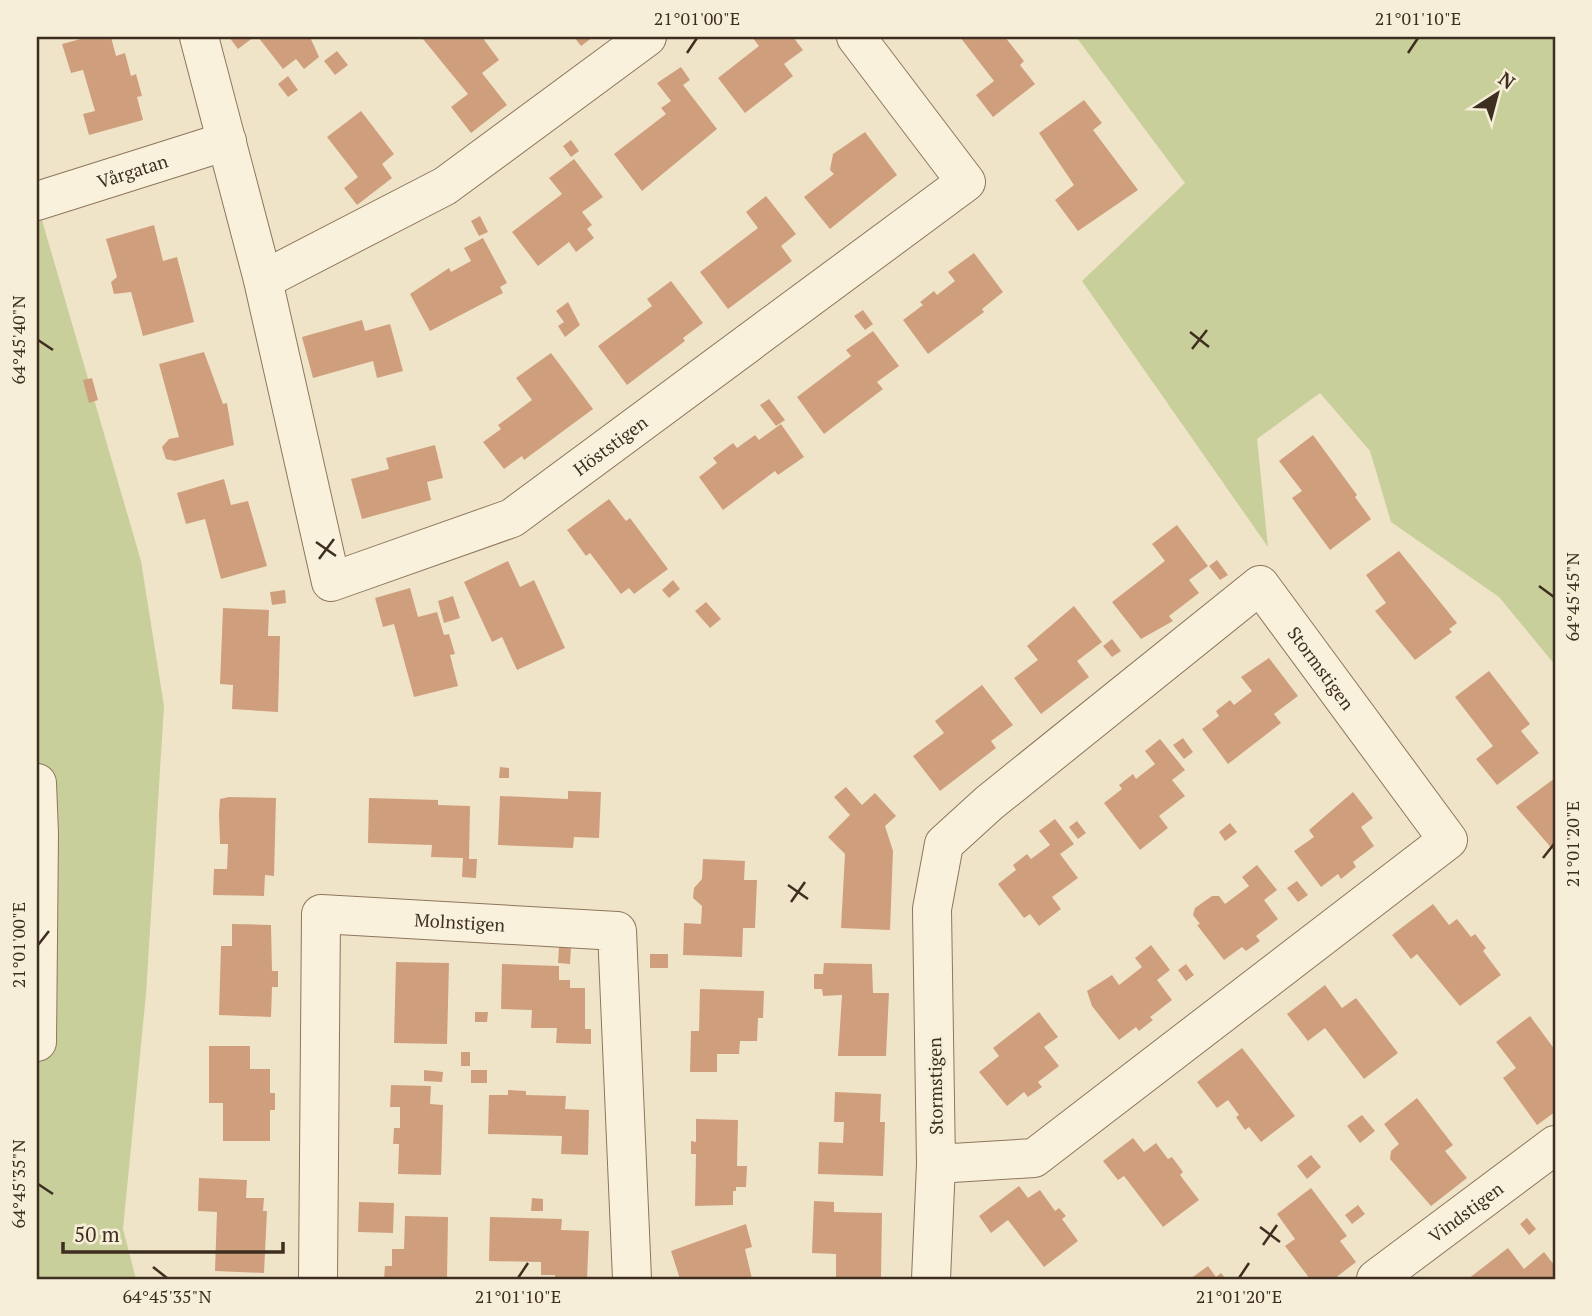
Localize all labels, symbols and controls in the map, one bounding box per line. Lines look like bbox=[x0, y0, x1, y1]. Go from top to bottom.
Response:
text: 21°01'00"E bbox=[654, 6, 740, 30]
text: 21°01'10"E bbox=[1375, 6, 1461, 30]
north arrow bbox=[1462, 60, 1532, 130]
text: N bbox=[1494, 65, 1521, 95]
street label: Vårgatan bbox=[94, 148, 171, 193]
text: 64°45'40"N bbox=[6, 295, 30, 385]
street label: Höststigen bbox=[568, 410, 652, 481]
text: 64°45'45"N bbox=[1560, 552, 1584, 642]
street label: Stormstigen bbox=[1282, 621, 1360, 715]
text: 21°01'20"E bbox=[1560, 801, 1584, 887]
text: 21°01'00"E bbox=[6, 902, 30, 988]
street label: Molnstigen bbox=[414, 907, 506, 937]
street label: Stormstigen bbox=[922, 1037, 948, 1135]
text: 64°45'35"N bbox=[6, 1139, 30, 1229]
street label: Vindstigen bbox=[1423, 1176, 1508, 1248]
scale bar bbox=[63, 1211, 284, 1255]
text: 50 m bbox=[74, 1220, 120, 1248]
text: 64°45'35"N bbox=[122, 1284, 212, 1308]
text: 21°01'10"E bbox=[475, 1284, 561, 1308]
text: 21°01'20"E bbox=[1196, 1284, 1282, 1308]

